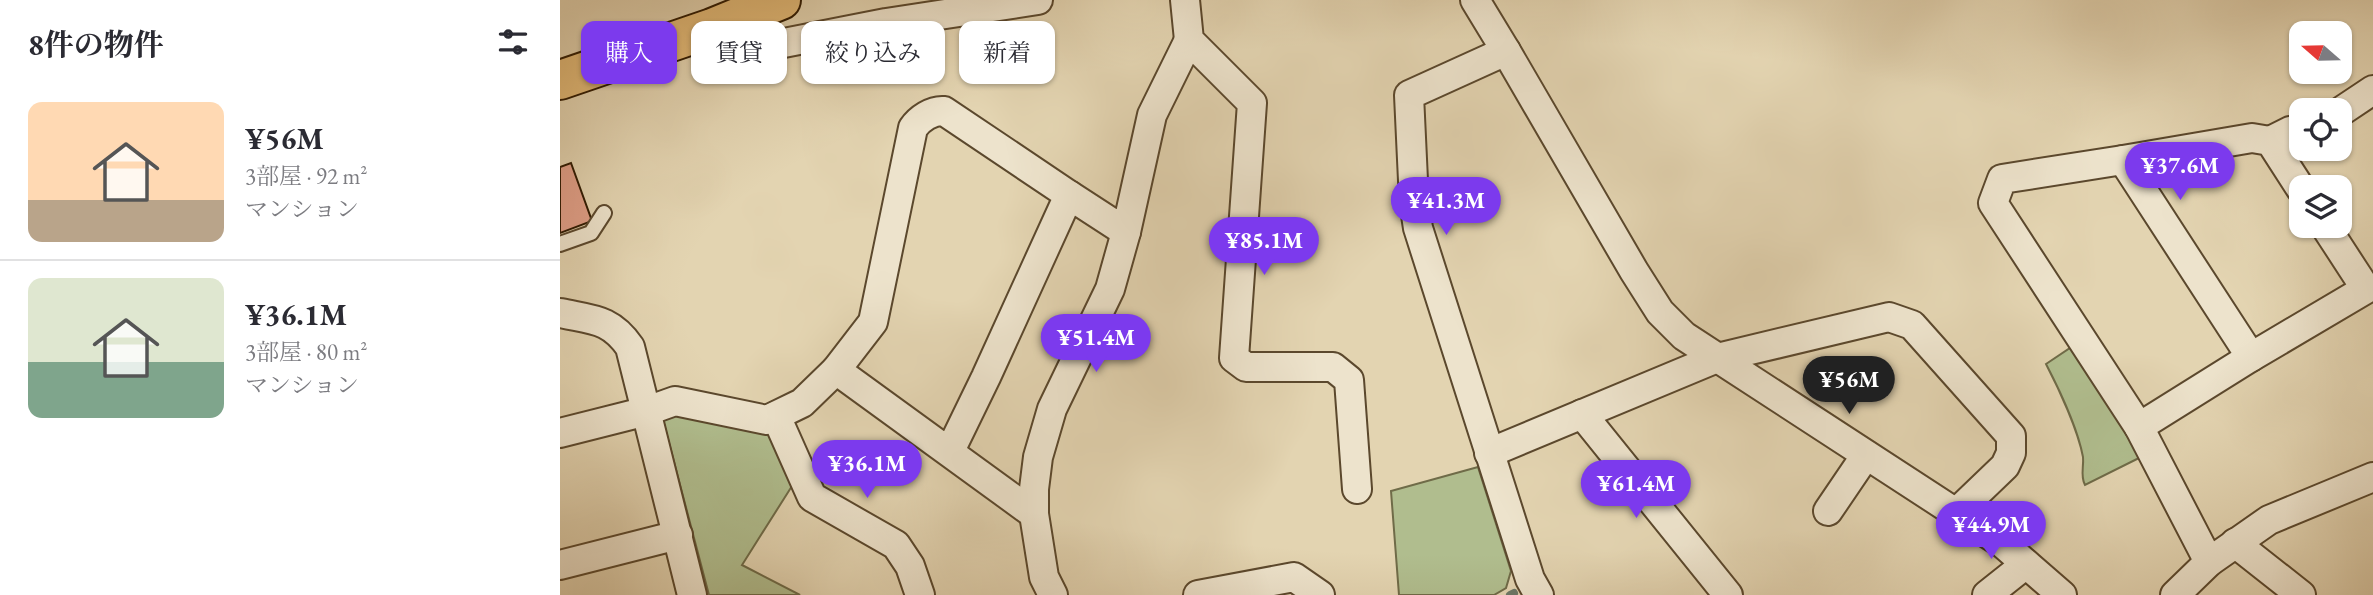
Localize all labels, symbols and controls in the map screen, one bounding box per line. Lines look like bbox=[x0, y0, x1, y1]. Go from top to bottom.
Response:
chip: 購入 bbox=[581, 21, 677, 84]
chip: 賃貸 bbox=[691, 21, 787, 84]
chip: 絞り込み bbox=[801, 21, 945, 84]
chip: 新着 bbox=[959, 21, 1055, 84]
north arrow bbox=[2289, 21, 2352, 84]
map controls bbox=[2289, 21, 2352, 238]
icon: filters bbox=[494, 23, 532, 61]
text: 8件の物件 bbox=[28, 25, 164, 64]
button: locate bbox=[2289, 98, 2352, 161]
text: ¥56M bbox=[245, 119, 324, 158]
icon: home bbox=[84, 130, 168, 214]
pin: ¥37.6M bbox=[2123, 142, 2237, 202]
text: ¥37.6M bbox=[2141, 150, 2219, 180]
text: 3部屋 · 92 m² bbox=[245, 161, 367, 191]
button: layers bbox=[2289, 175, 2352, 238]
pin: ¥41.3M bbox=[1389, 177, 1503, 237]
text: ¥41.3M bbox=[1407, 185, 1485, 215]
text: マンション bbox=[245, 194, 359, 224]
pin: ¥85.1M bbox=[1207, 218, 1321, 277]
text: ¥85.1M bbox=[1225, 225, 1303, 255]
text: ¥36.1M bbox=[245, 295, 347, 334]
icon: home bbox=[84, 306, 168, 390]
pin: ¥51.4M bbox=[1039, 314, 1153, 374]
text: ¥51.4M bbox=[1057, 322, 1135, 352]
text: 3部屋 · 80 m² bbox=[245, 337, 367, 367]
pin: ¥56M bbox=[1808, 356, 1890, 416]
text: ¥56M bbox=[1819, 364, 1879, 394]
text: マンション bbox=[245, 370, 359, 400]
pin: ¥36.1M bbox=[810, 440, 924, 500]
text: ¥36.1M bbox=[828, 448, 906, 478]
pin: ¥61.4M bbox=[1579, 461, 1693, 520]
text: ¥61.4M bbox=[1597, 468, 1675, 498]
pin: ¥44.9M bbox=[1934, 502, 2048, 561]
text: ¥44.9M bbox=[1952, 509, 2030, 539]

